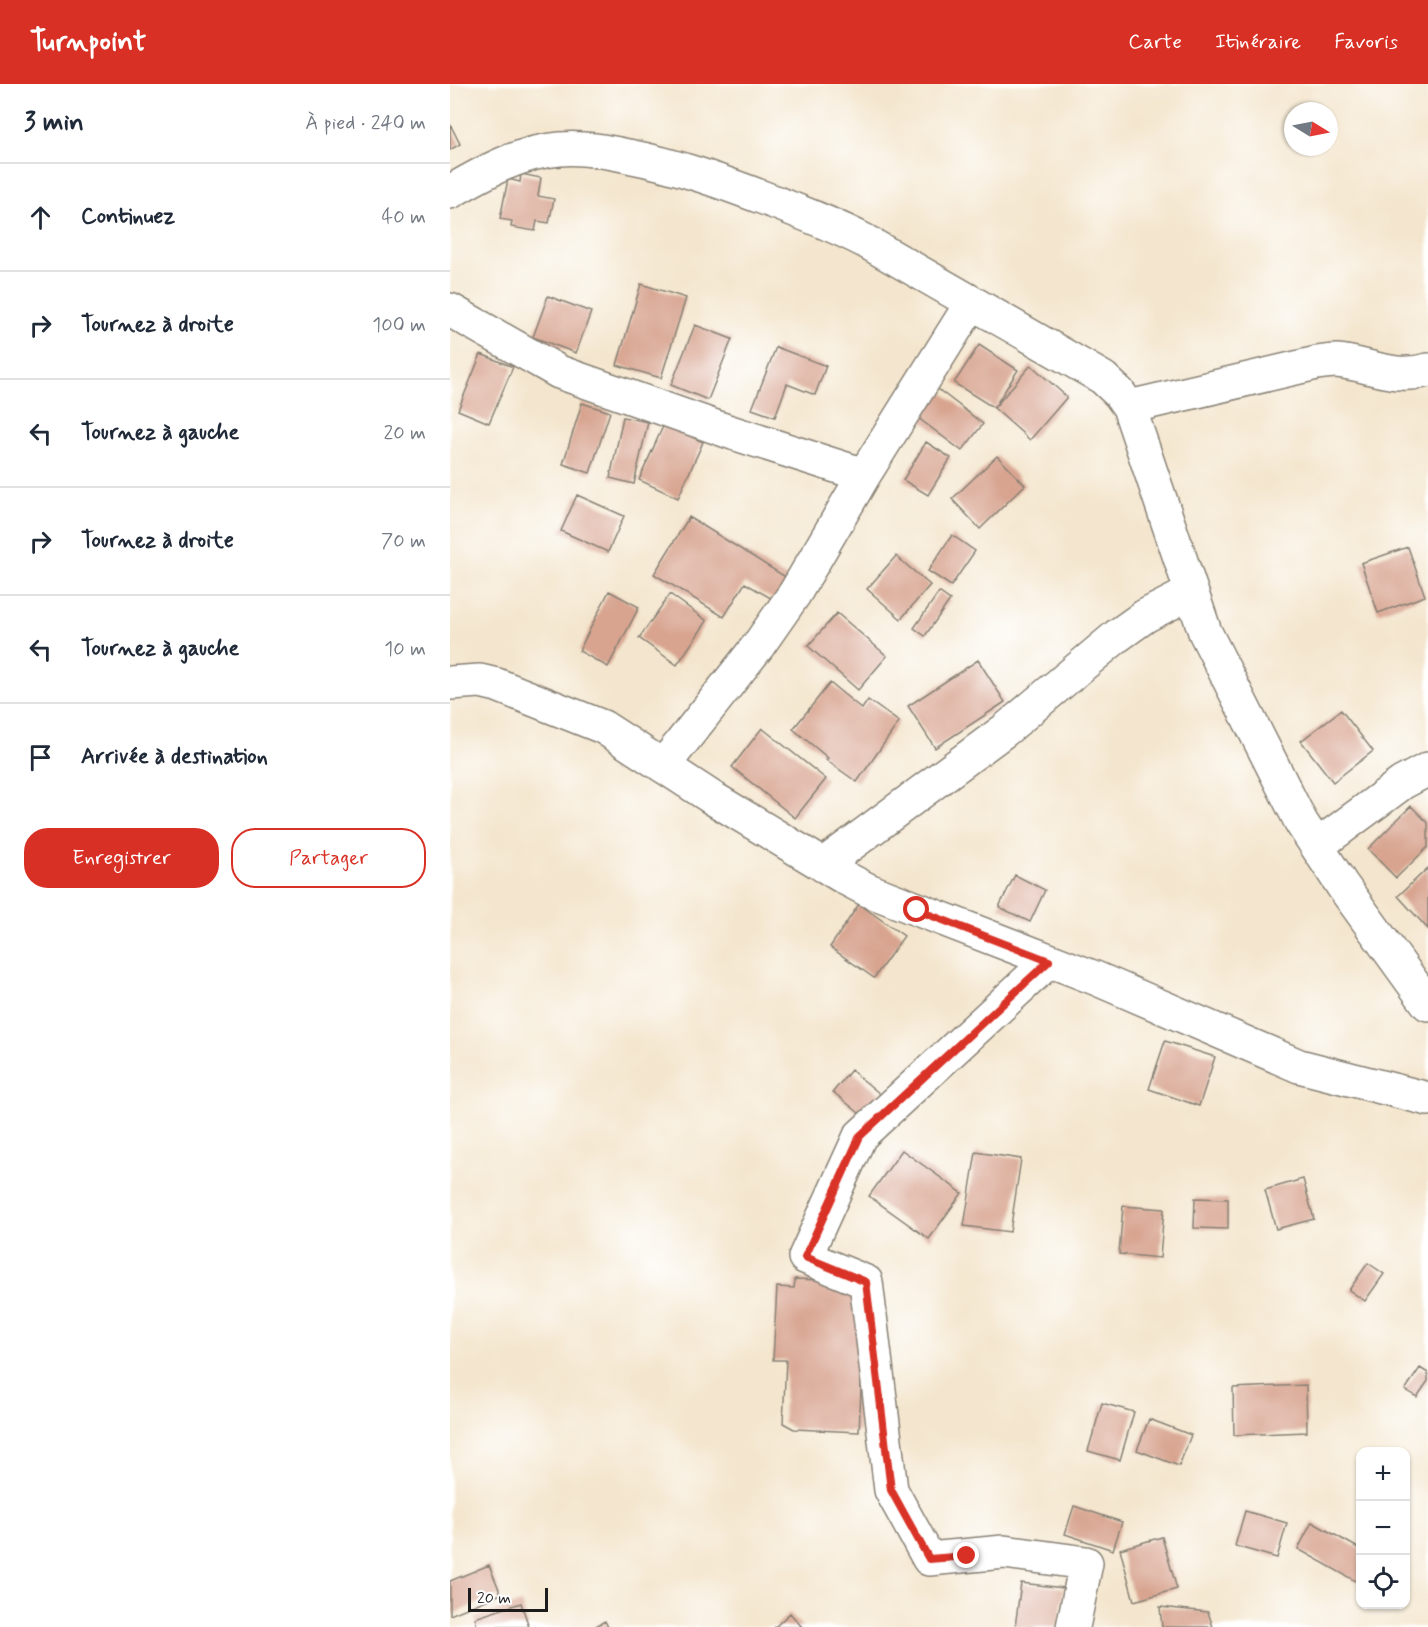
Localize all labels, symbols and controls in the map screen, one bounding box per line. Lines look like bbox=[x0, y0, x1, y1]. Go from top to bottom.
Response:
text: Turnpoint bbox=[30, 24, 146, 61]
text: Carte bbox=[1128, 28, 1182, 56]
text: Itinéraire bbox=[1215, 28, 1301, 56]
text: Favoris bbox=[1334, 28, 1398, 56]
north arrow bbox=[1284, 102, 1338, 156]
text: 3 min bbox=[24, 106, 84, 140]
text: À pied · 240 m bbox=[305, 110, 426, 137]
icon: ahead bbox=[24, 201, 57, 234]
text: Continuez bbox=[81, 203, 175, 231]
text: 40 m bbox=[382, 204, 426, 231]
icon: right bbox=[24, 309, 57, 342]
text: Tournez à droite bbox=[81, 311, 234, 339]
text: 100 m bbox=[372, 312, 426, 339]
icon: left bbox=[24, 417, 57, 450]
text: Tournez à gauche bbox=[81, 419, 239, 447]
text: 20 m bbox=[383, 420, 426, 447]
icon: right bbox=[24, 525, 57, 558]
text: Tournez à droite bbox=[81, 527, 234, 555]
text: 70 m bbox=[381, 528, 426, 555]
icon: left bbox=[24, 633, 57, 666]
text: Tournez à gauche bbox=[81, 635, 239, 663]
text: 10 m bbox=[384, 636, 426, 663]
icon: arrive bbox=[24, 741, 57, 774]
text: Arrivée à destination bbox=[81, 743, 268, 771]
button: Enregistrer bbox=[24, 828, 219, 888]
button: Partager bbox=[231, 828, 426, 888]
route start bbox=[903, 896, 929, 922]
map controls bbox=[1356, 1447, 1410, 1609]
button: + bbox=[1356, 1447, 1410, 1501]
button: − bbox=[1356, 1501, 1410, 1555]
route end bbox=[953, 1542, 979, 1568]
button: locate bbox=[1356, 1555, 1410, 1609]
scale bar bbox=[468, 1585, 548, 1612]
text: 20 m bbox=[477, 1588, 511, 1609]

